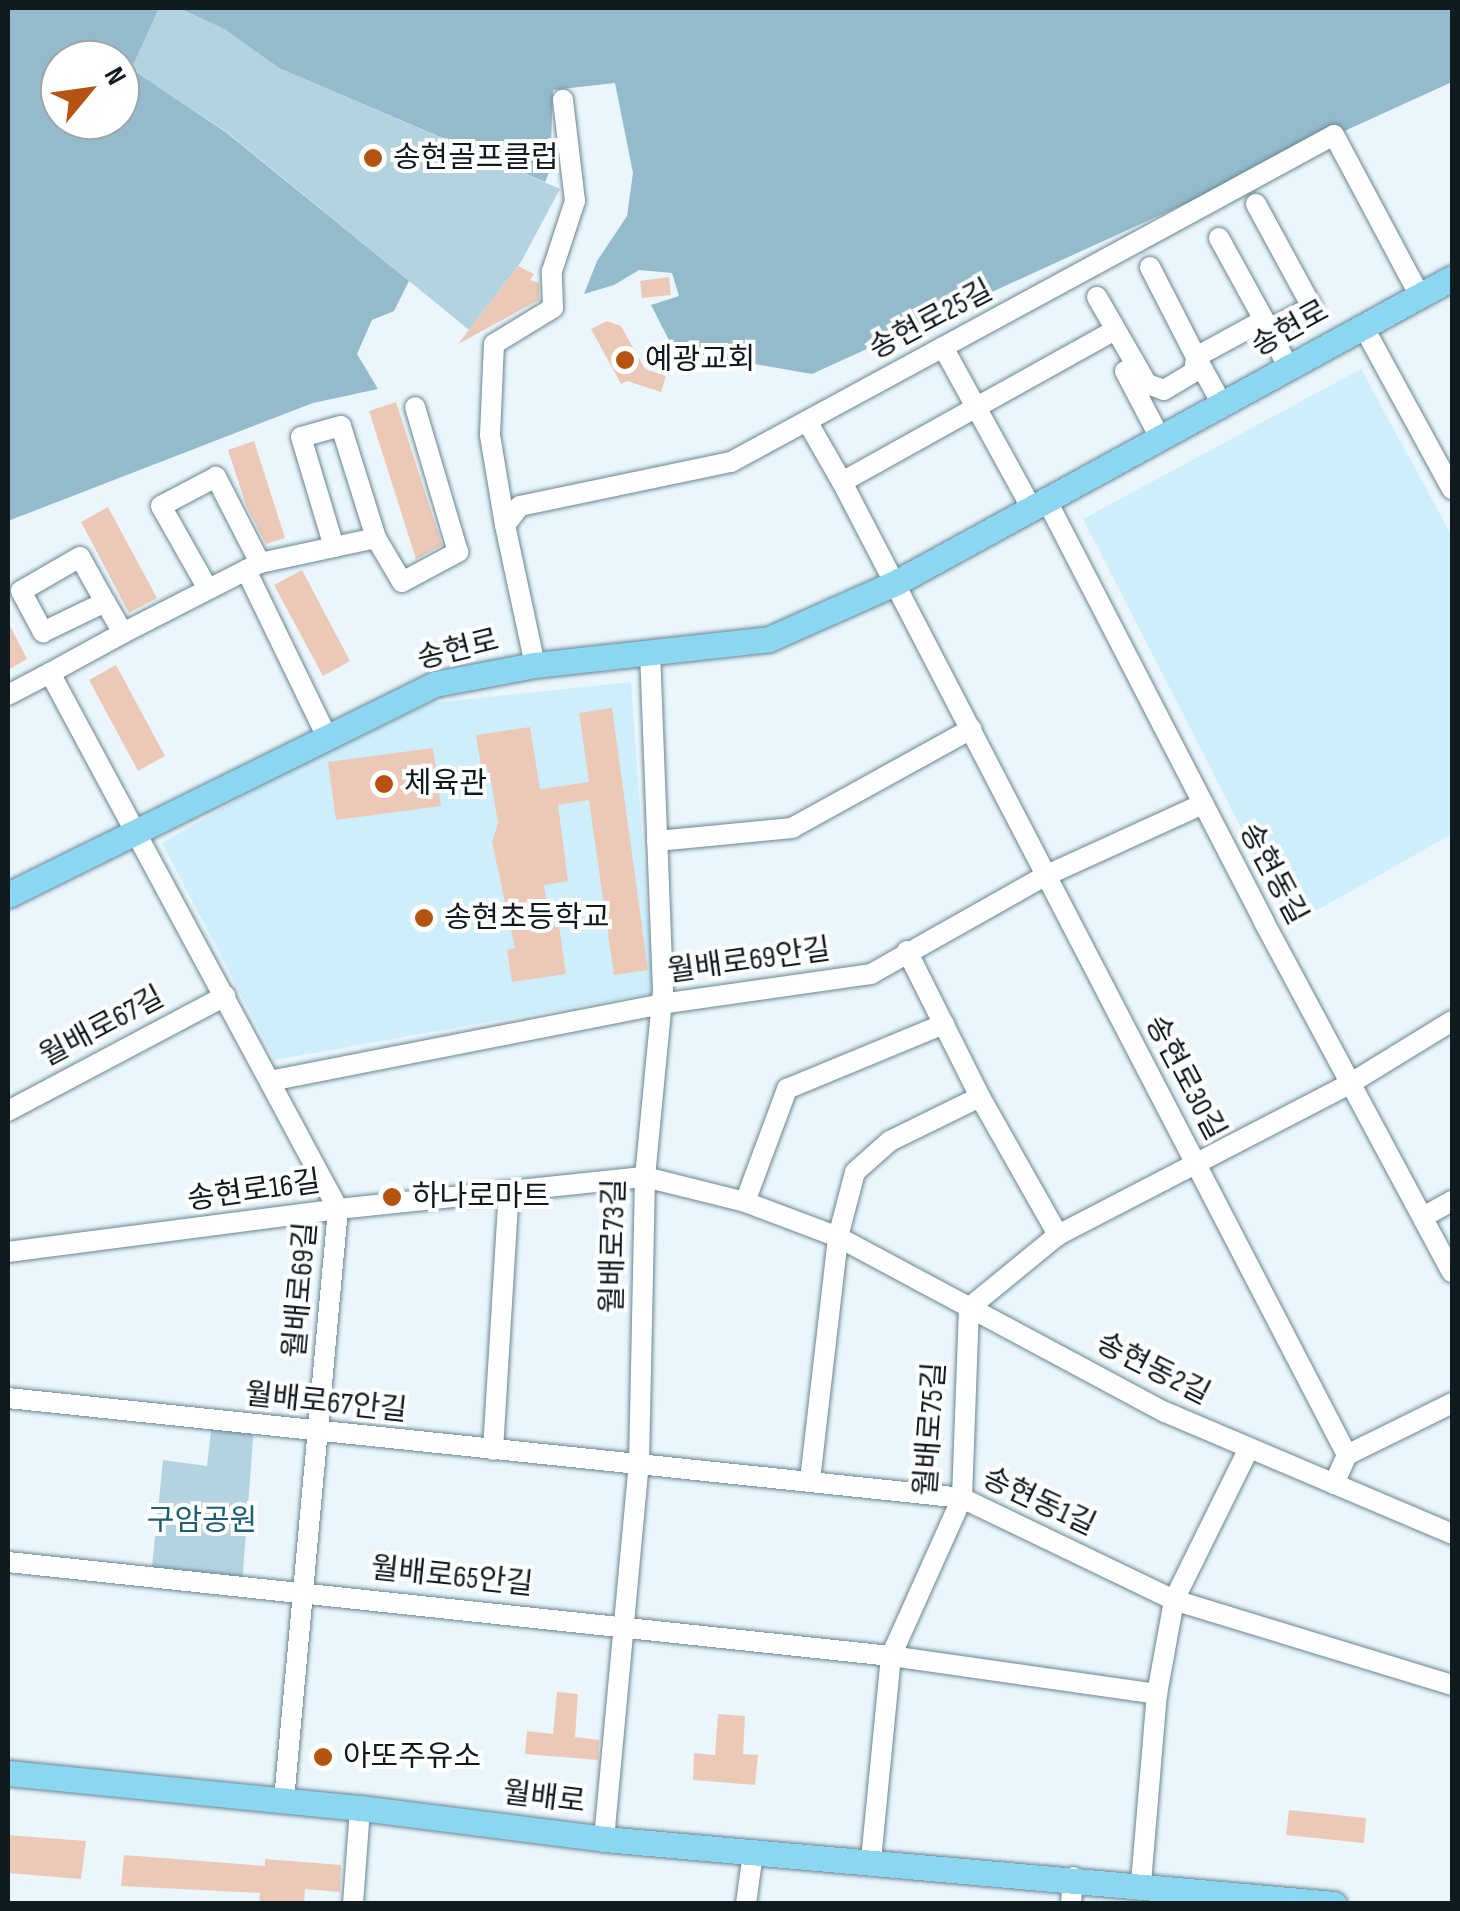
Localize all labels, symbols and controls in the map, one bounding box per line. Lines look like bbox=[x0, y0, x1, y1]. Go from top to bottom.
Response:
north arrow bbox=[40, 40, 140, 140]
text: N bbox=[97, 62, 133, 91]
place label: 송현골프클럽 bbox=[393, 140, 559, 176]
marker: 송현골프클럽 bbox=[362, 147, 384, 169]
street label: 송현로25길 bbox=[863, 272, 999, 368]
street label: 송현로 bbox=[1245, 293, 1335, 365]
place label: 예광교회 bbox=[645, 342, 755, 378]
marker: 예광교회 bbox=[614, 349, 636, 371]
street label: 송현로 bbox=[413, 623, 503, 677]
place label: 체육관 bbox=[404, 766, 487, 802]
marker: 체육관 bbox=[373, 773, 395, 795]
street label: 송현동길 bbox=[1231, 817, 1315, 931]
place label: 송현초등학교 bbox=[444, 900, 610, 936]
marker: 송현초등학교 bbox=[413, 907, 435, 929]
street label: 월배로69안길 bbox=[665, 932, 833, 990]
street label: 월배로67길 bbox=[34, 979, 170, 1075]
street label: 송현로30길 bbox=[1137, 1009, 1233, 1147]
street label: 송현로16길 bbox=[185, 1164, 323, 1218]
street label: 월배로73길 bbox=[595, 1178, 633, 1314]
place label: 하나로마트 bbox=[412, 1179, 550, 1215]
marker: 하나로마트 bbox=[381, 1186, 403, 1208]
street label: 월배로69길 bbox=[277, 1220, 325, 1360]
street label: 송현동2길 bbox=[1090, 1325, 1216, 1413]
street label: 월배로75길 bbox=[908, 1361, 954, 1497]
street label: 월배로67안길 bbox=[243, 1377, 409, 1429]
street label: 송현동1길 bbox=[977, 1460, 1101, 1544]
park label: 구암공원 bbox=[147, 1503, 257, 1539]
street label: 월배로65안길 bbox=[369, 1551, 535, 1603]
place label: 아또주유소 bbox=[343, 1739, 481, 1775]
marker: 아또주유소 bbox=[312, 1746, 334, 1768]
street label: 월배로 bbox=[501, 1775, 587, 1821]

